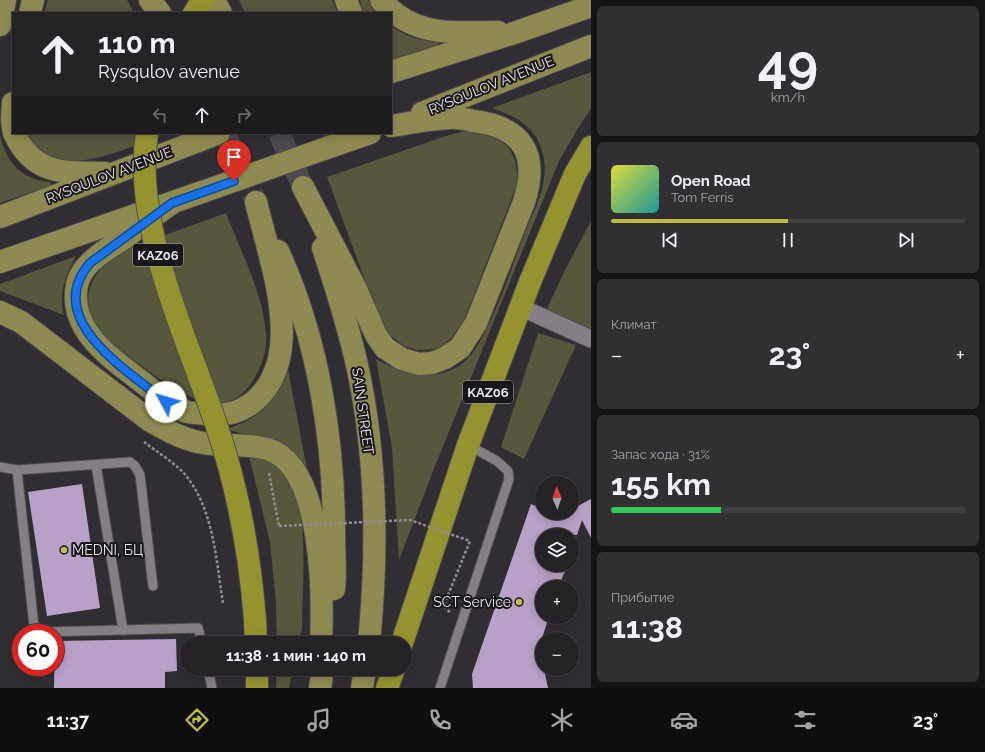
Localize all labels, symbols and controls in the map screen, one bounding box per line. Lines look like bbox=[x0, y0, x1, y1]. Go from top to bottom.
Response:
text: 110 m bbox=[98, 27, 176, 60]
icon: ahead bbox=[32, 28, 84, 80]
text: 49 bbox=[758, 33, 818, 94]
street label: RYSQULOV AVENUE bbox=[426, 53, 556, 117]
text: Rysqulov avenue bbox=[98, 61, 240, 82]
text: km/h bbox=[771, 90, 805, 105]
icon: left bbox=[149, 104, 171, 126]
icon: ahead bbox=[191, 104, 213, 126]
icon: right bbox=[233, 104, 255, 126]
pin bbox=[217, 140, 251, 181]
street label: RYSQULOV AVENUE bbox=[44, 144, 174, 206]
icon: arrive bbox=[223, 146, 245, 168]
text: Open Road bbox=[671, 172, 751, 190]
text: Tom Ferris bbox=[671, 190, 734, 205]
icon: previous bbox=[659, 229, 681, 251]
icon: pause bbox=[777, 229, 799, 251]
icon: next bbox=[895, 229, 917, 251]
road number: KАZ06 bbox=[133, 244, 183, 266]
text: Климат bbox=[611, 317, 657, 332]
text: 23° bbox=[768, 337, 810, 372]
text: − bbox=[611, 342, 623, 368]
text: + bbox=[956, 342, 965, 368]
street label: SAIN STREET bbox=[349, 367, 377, 456]
position arrow bbox=[145, 381, 187, 423]
road number: KАZ06 bbox=[463, 381, 513, 403]
text: Запас хода · 31% bbox=[611, 447, 710, 462]
text: 155 km bbox=[611, 467, 711, 502]
north arrow bbox=[535, 476, 579, 520]
map controls bbox=[535, 476, 579, 676]
button: layers bbox=[535, 528, 579, 572]
place label: MEDNI, БЦ bbox=[72, 542, 143, 558]
marker: MEDNI, БЦ bbox=[59, 545, 69, 555]
button: + bbox=[535, 580, 579, 624]
text: Прибытие bbox=[611, 590, 674, 605]
place label: SCT Service bbox=[433, 594, 511, 610]
marker: SCT Service bbox=[514, 597, 524, 607]
text: 11:38 bbox=[611, 610, 683, 645]
speed limit sign: 60 bbox=[12, 624, 64, 676]
button: − bbox=[535, 632, 579, 676]
text: 11:38 · 1 мин · 140 m bbox=[226, 647, 366, 665]
icon: directions bbox=[183, 706, 211, 734]
icon: music bbox=[305, 706, 333, 734]
icon: phone bbox=[426, 706, 454, 734]
icon: climate bbox=[548, 706, 576, 734]
icon: car bbox=[670, 706, 698, 734]
icon: filters bbox=[791, 706, 819, 734]
text: 11:37 bbox=[47, 710, 89, 731]
text: 23° bbox=[913, 710, 938, 731]

